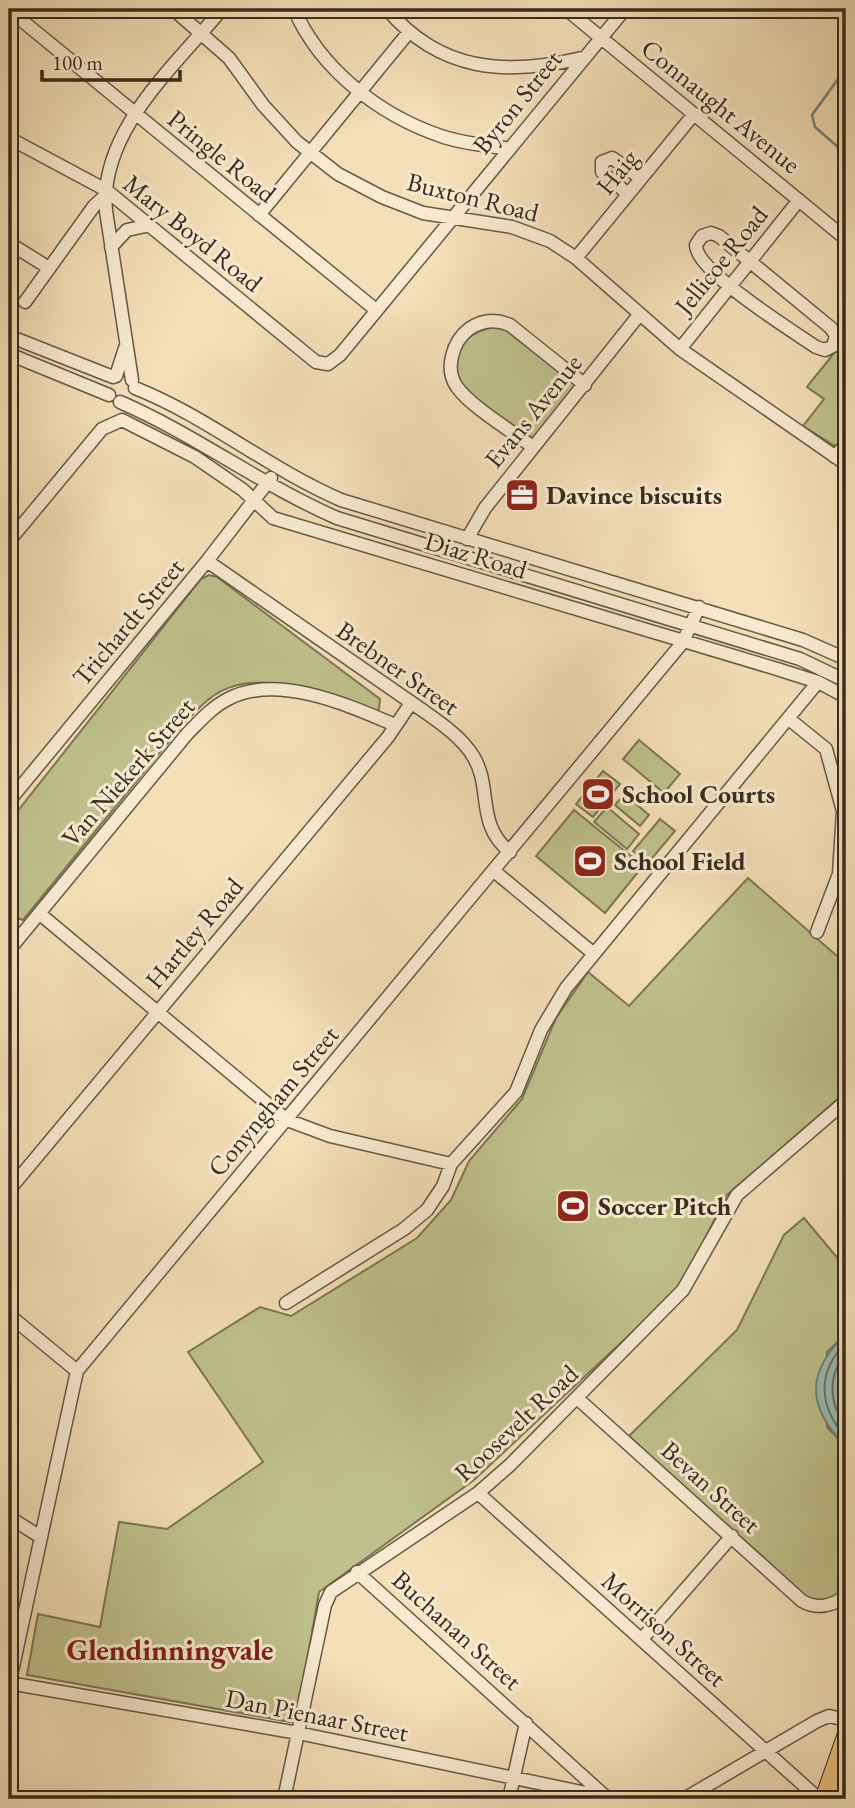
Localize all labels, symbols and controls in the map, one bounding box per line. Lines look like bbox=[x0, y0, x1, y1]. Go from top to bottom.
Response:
street label: Connaught Avenue bbox=[634, 31, 808, 181]
scale bar bbox=[42, 38, 180, 82]
street label: Byron Street bbox=[465, 43, 569, 161]
text: 100 m bbox=[52, 49, 103, 76]
street label: Pringle Road bbox=[161, 102, 284, 211]
street label: Haig bbox=[588, 142, 646, 202]
street label: Buxton Road bbox=[404, 164, 543, 230]
street label: Mary Boyd Road bbox=[116, 166, 270, 300]
street label: Jellicoe Road bbox=[665, 198, 776, 323]
street label: Evans Avenue bbox=[477, 347, 589, 475]
office icon: Davince biscuits bbox=[503, 476, 541, 514]
place label: Davince biscuits bbox=[546, 478, 722, 512]
street label: Diaz Road bbox=[421, 523, 532, 587]
street label: Trichardt Street bbox=[65, 551, 191, 693]
street label: Brebner Street bbox=[330, 613, 466, 723]
street label: Van Niekerk Street bbox=[54, 690, 202, 854]
sports icon: School Courts bbox=[579, 775, 617, 813]
place label: School Courts bbox=[622, 777, 775, 811]
sports icon: School Field bbox=[571, 842, 609, 880]
place label: School Field bbox=[614, 844, 746, 878]
street label: Hartley Road bbox=[137, 869, 251, 996]
street label: Conyngham Street bbox=[200, 1019, 346, 1183]
sports icon: Soccer Pitch bbox=[554, 1187, 592, 1225]
place label: Soccer Pitch bbox=[598, 1189, 732, 1223]
street label: Roosevelt Road bbox=[447, 1356, 586, 1489]
street label: Bevan Street bbox=[654, 1433, 768, 1541]
street label: Buchanan Street bbox=[385, 1563, 529, 1697]
street label: Morrison Street bbox=[594, 1564, 734, 1694]
district label: Glendinningvale bbox=[67, 1630, 273, 1669]
street label: Dan Pienaar Street bbox=[223, 1681, 411, 1749]

